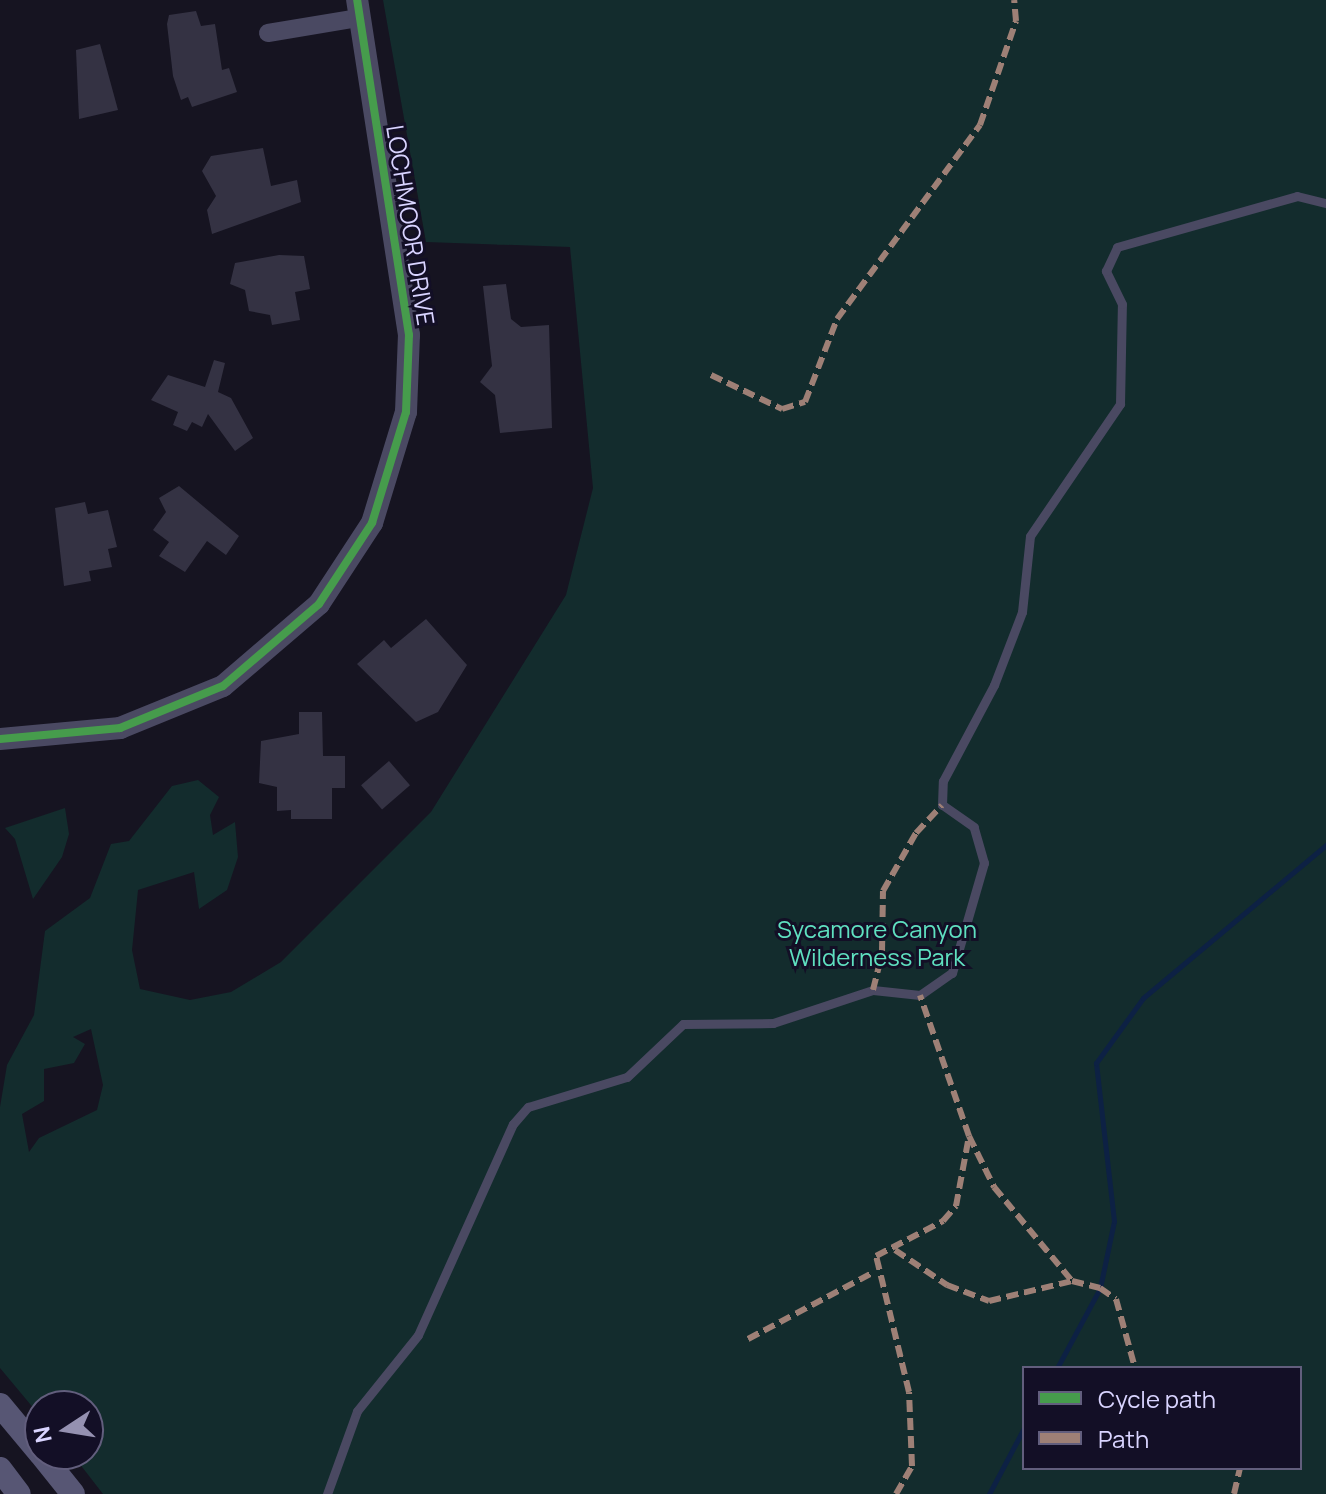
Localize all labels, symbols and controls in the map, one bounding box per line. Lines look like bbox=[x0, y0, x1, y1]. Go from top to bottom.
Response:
street label: LOCHMOOR DRIVE bbox=[381, 123, 441, 327]
park label: Sycamore Canyon Wilderness Park bbox=[777, 915, 977, 971]
legend bbox=[1022, 1366, 1302, 1470]
text: Cycle path bbox=[1098, 1382, 1216, 1415]
north arrow bbox=[24, 1390, 104, 1470]
text: Path bbox=[1098, 1422, 1149, 1455]
text: N bbox=[26, 1424, 59, 1445]

